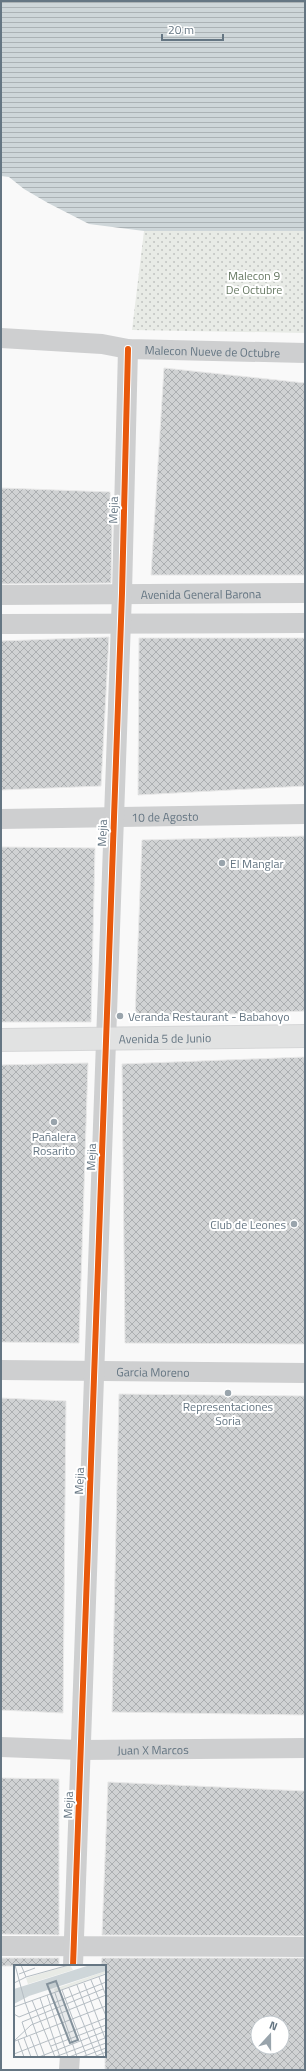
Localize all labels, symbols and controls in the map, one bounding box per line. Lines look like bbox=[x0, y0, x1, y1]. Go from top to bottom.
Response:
scale bar bbox=[162, 16, 223, 42]
text: 20 m bbox=[168, 20, 194, 39]
park label: Malecon 9 De Octubre bbox=[226, 266, 282, 299]
street label: Malecon Nueve de Octubre bbox=[144, 340, 280, 362]
street label: Mejia bbox=[103, 496, 123, 524]
street label: Avenida General Barona bbox=[141, 584, 261, 604]
street label: 10 de Agosto bbox=[131, 806, 199, 826]
street label: Mejia bbox=[92, 819, 112, 847]
place label: El Manglar bbox=[230, 854, 284, 873]
marker: El Manglar bbox=[217, 858, 227, 868]
place label: Veranda Restaurant - Babahoyo bbox=[128, 1007, 290, 1026]
marker: Veranda Restaurant - Babahoyo bbox=[115, 1011, 125, 1021]
street label: Avenida 5 de Junio bbox=[119, 1028, 211, 1048]
marker: Pañalera Rosarito bbox=[49, 1117, 59, 1127]
place label: Pañalera Rosarito bbox=[32, 1127, 76, 1160]
street label: Mejia bbox=[81, 1143, 101, 1171]
place label: Club de Leones bbox=[210, 1215, 286, 1234]
marker: Club de Leones bbox=[289, 1219, 299, 1229]
street label: Garcia Moreno bbox=[116, 1362, 190, 1381]
marker: Representaciones Soria bbox=[223, 1388, 233, 1398]
place label: Representaciones Soria bbox=[183, 1397, 274, 1430]
street label: Mejia bbox=[69, 1467, 89, 1495]
street label: Juan X Marcos bbox=[117, 1740, 189, 1759]
street label: Mejia bbox=[58, 1791, 78, 1819]
inset map bbox=[14, 1965, 106, 2057]
north arrow bbox=[250, 2015, 290, 2055]
text: N bbox=[267, 2017, 280, 2034]

